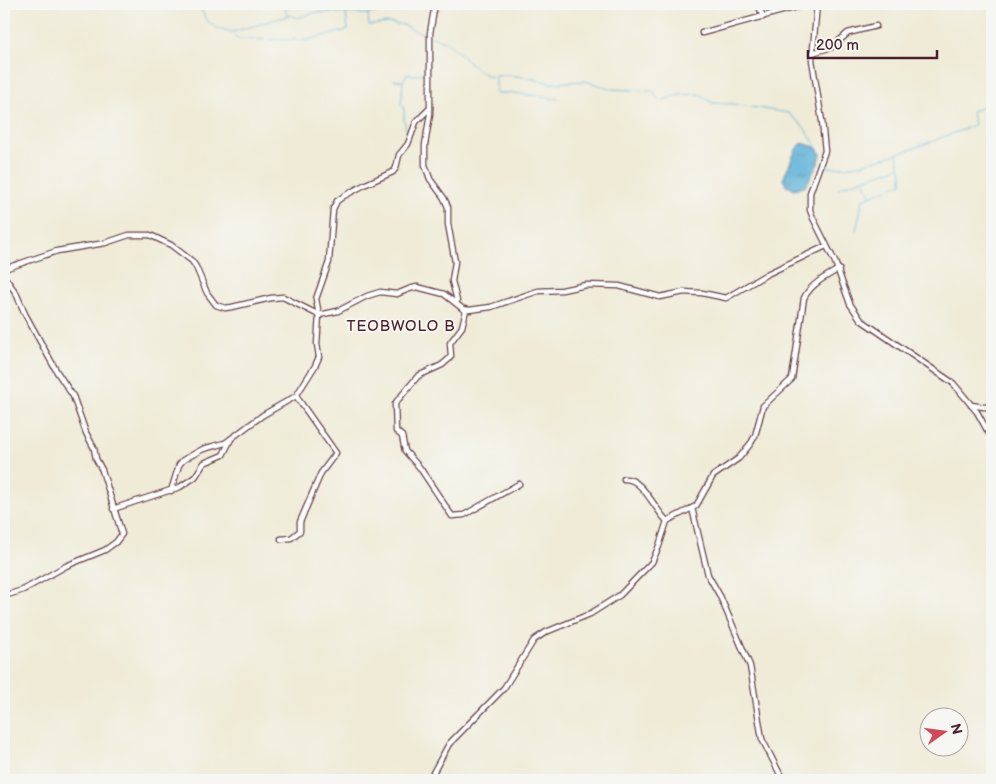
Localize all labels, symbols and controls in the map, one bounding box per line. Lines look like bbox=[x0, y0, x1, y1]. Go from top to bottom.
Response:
scale bar bbox=[808, 28, 937, 60]
text: 200 m bbox=[816, 36, 859, 55]
district label: TEOBWOLO B bbox=[347, 317, 455, 336]
north arrow bbox=[918, 706, 968, 756]
text: N bbox=[947, 722, 966, 736]

